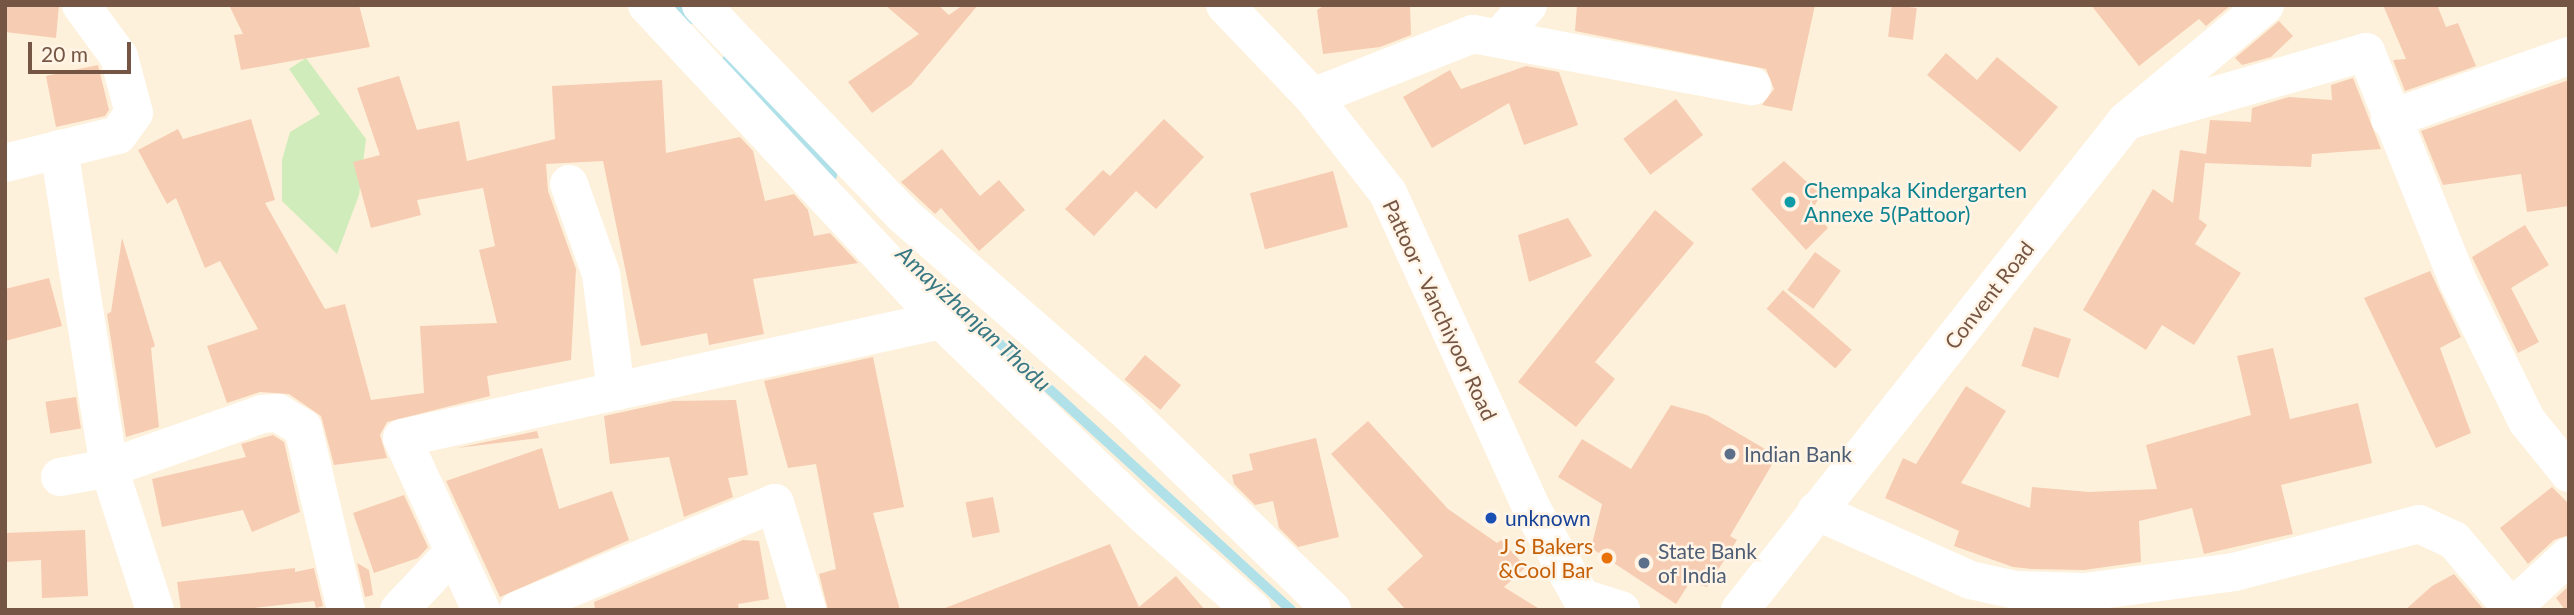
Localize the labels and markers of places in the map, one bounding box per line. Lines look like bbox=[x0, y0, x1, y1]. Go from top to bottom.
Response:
place label: Chempaka Kindergarten Annexe 5(Pattoor) bbox=[1804, 177, 2027, 227]
marker: Chempaka Kindergarten Annexe 5(Pattoor) bbox=[1782, 194, 1798, 210]
place label: Indian Bank bbox=[1744, 441, 1852, 467]
marker: Indian Bank bbox=[1722, 446, 1738, 462]
place label: unknown bbox=[1505, 505, 1591, 531]
marker: unknown bbox=[1483, 510, 1499, 526]
place label: J S Bakers &Cool Bar bbox=[1499, 533, 1593, 583]
place label: State Bank of India bbox=[1658, 538, 1757, 588]
marker: J S Bakers &Cool Bar bbox=[1599, 550, 1615, 566]
marker: State Bank of India bbox=[1636, 555, 1652, 571]

